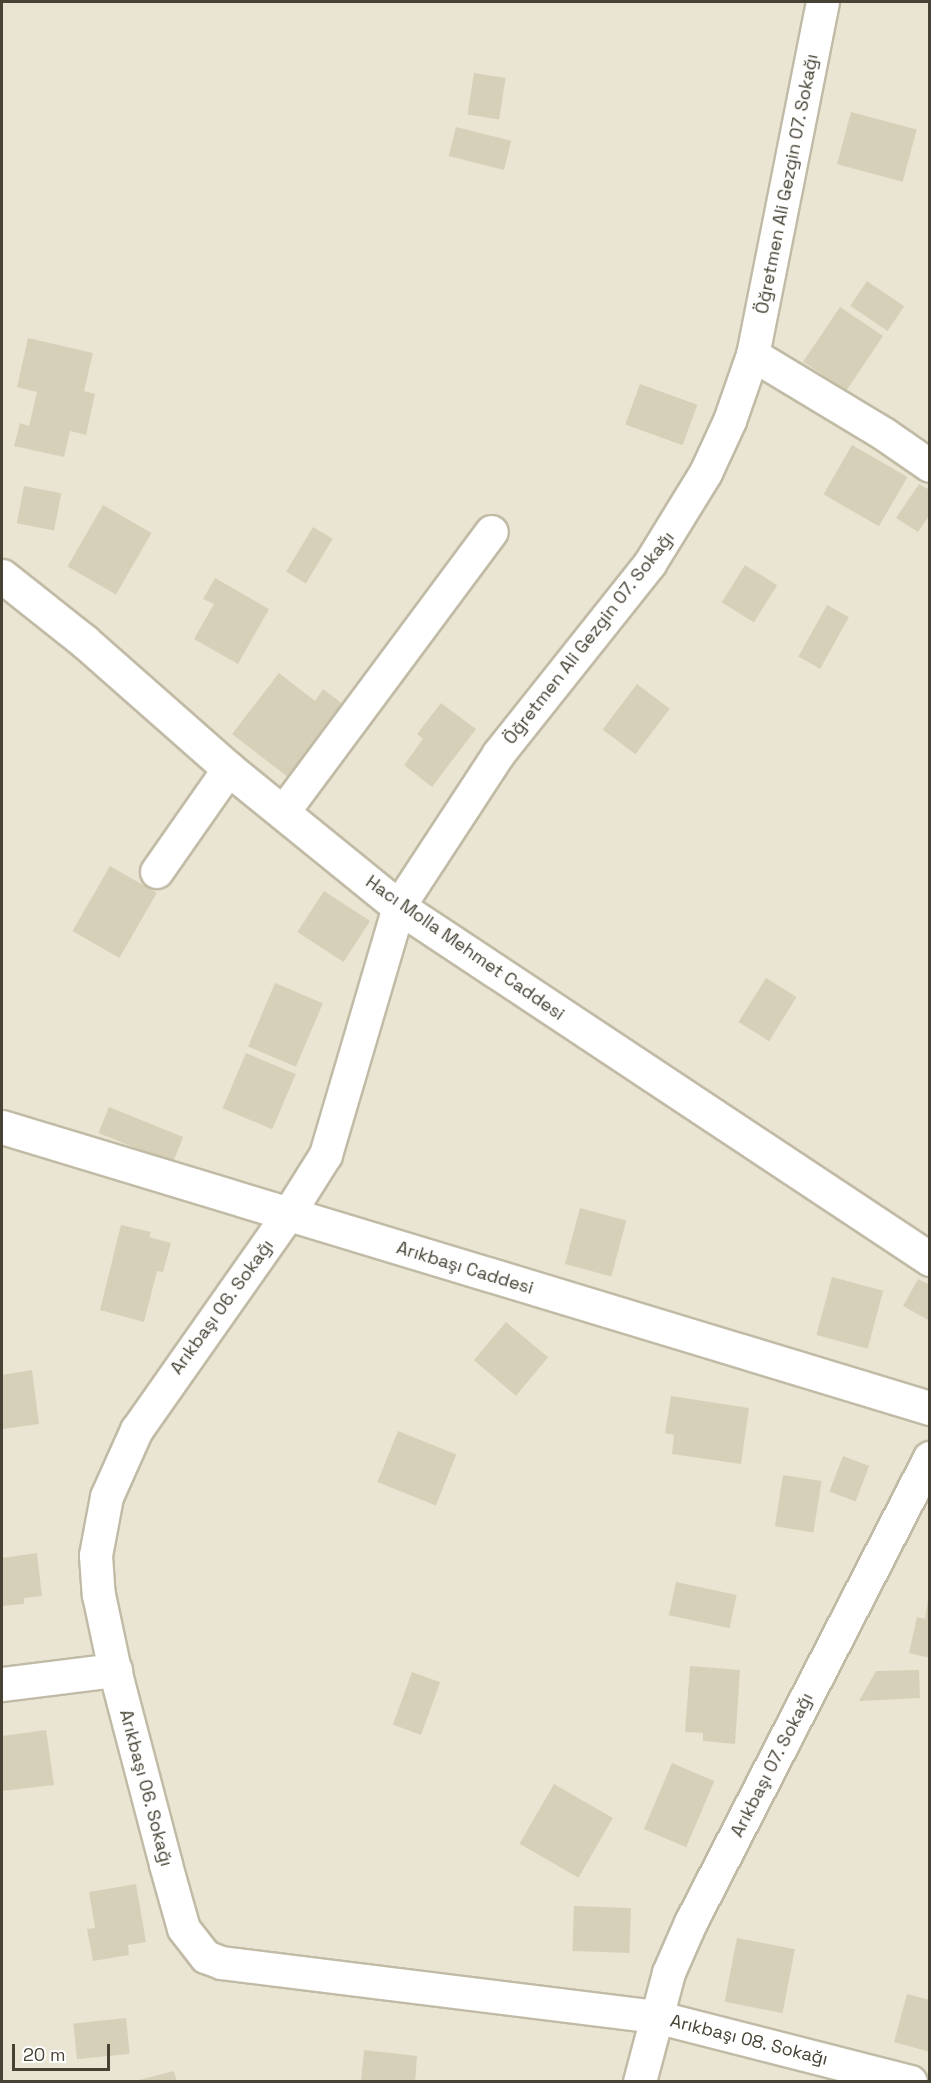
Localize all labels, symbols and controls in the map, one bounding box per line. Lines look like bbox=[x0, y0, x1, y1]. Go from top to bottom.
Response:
street label: Öğretmen Ali Gezgin 07. Sokağı bbox=[751, 52, 823, 316]
street label: Öğretmen Ali Gezgin 07. Sokağı bbox=[499, 527, 679, 749]
street label: Hacı Molla Mehmet Caddesi bbox=[362, 871, 568, 1025]
street label: Arıkbaşı 06. Sokağı bbox=[166, 1235, 278, 1379]
street label: Arıkbaşı Caddesi bbox=[394, 1237, 536, 1299]
street label: Arıkbaşı 07. Sokağı bbox=[726, 1689, 818, 1841]
street label: Arıkbaşı 06. Sokağı bbox=[115, 1707, 177, 1869]
street label: Arıkbaşı 08. Sokağı bbox=[668, 2010, 830, 2070]
scale bar bbox=[15, 2032, 112, 2070]
text: 20 m bbox=[23, 2043, 66, 2066]

